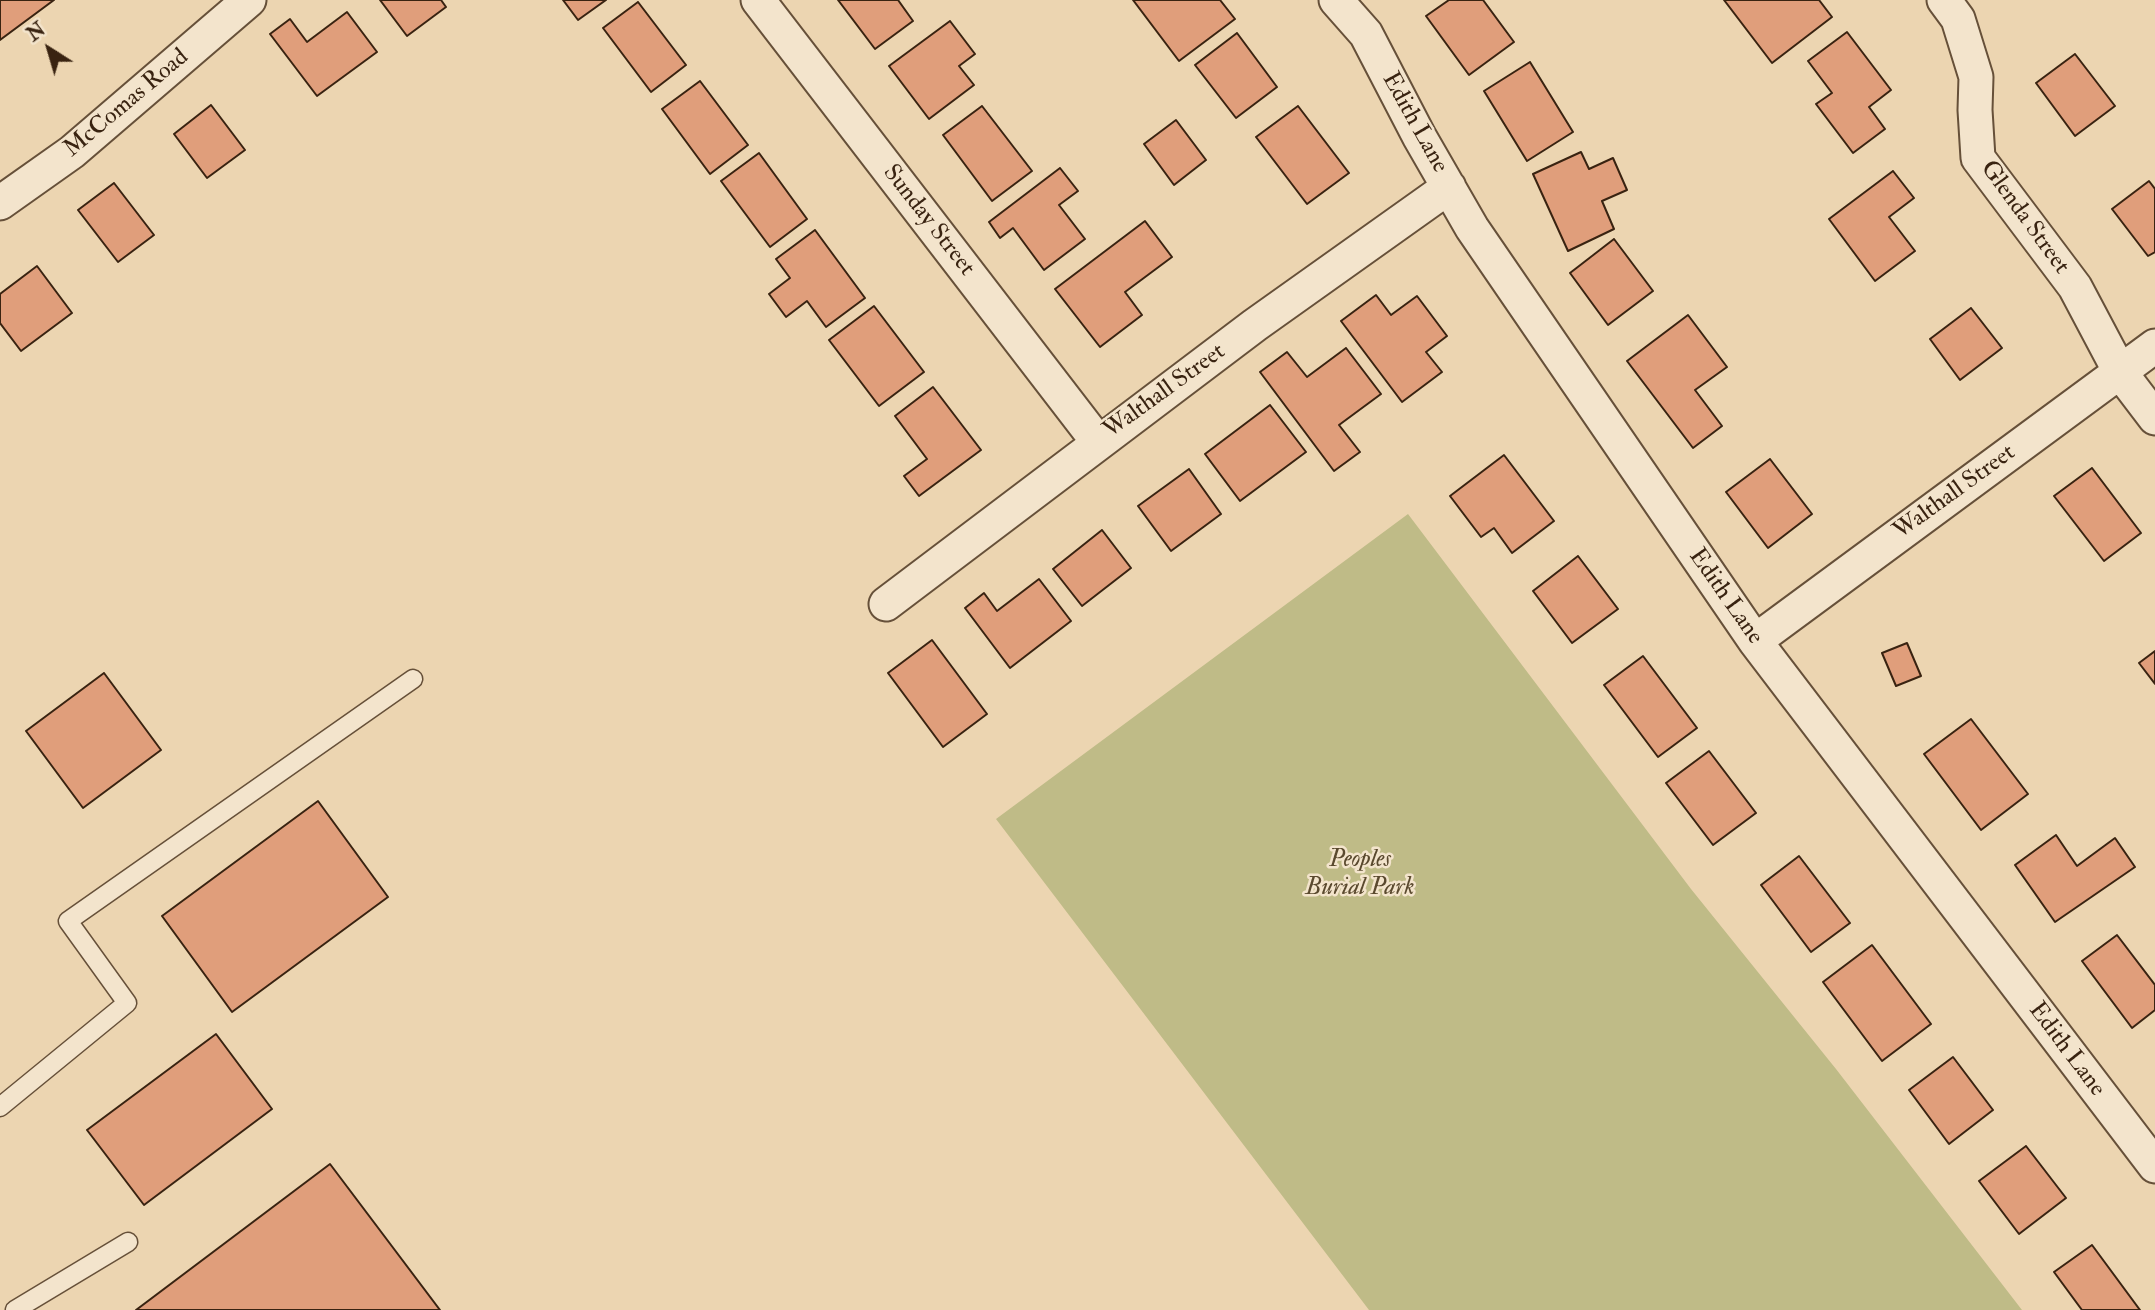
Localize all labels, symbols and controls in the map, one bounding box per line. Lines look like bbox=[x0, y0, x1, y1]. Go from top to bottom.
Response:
north arrow bbox=[14, 14, 84, 84]
text: N bbox=[22, 18, 50, 47]
street label: McComas Road bbox=[59, 44, 195, 164]
street label: Edith Lane bbox=[1375, 68, 1453, 178]
street label: Glenda Street bbox=[1973, 156, 2075, 280]
street label: Sunday Street bbox=[876, 160, 980, 282]
street label: Walthall Street bbox=[1098, 338, 1232, 446]
street label: Walthall Street bbox=[1888, 439, 2022, 547]
street label: Edith Lane bbox=[1682, 544, 1768, 650]
park label: Peoples Burial Park bbox=[1306, 847, 1414, 903]
street label: Edith Lane bbox=[2021, 997, 2111, 1103]

